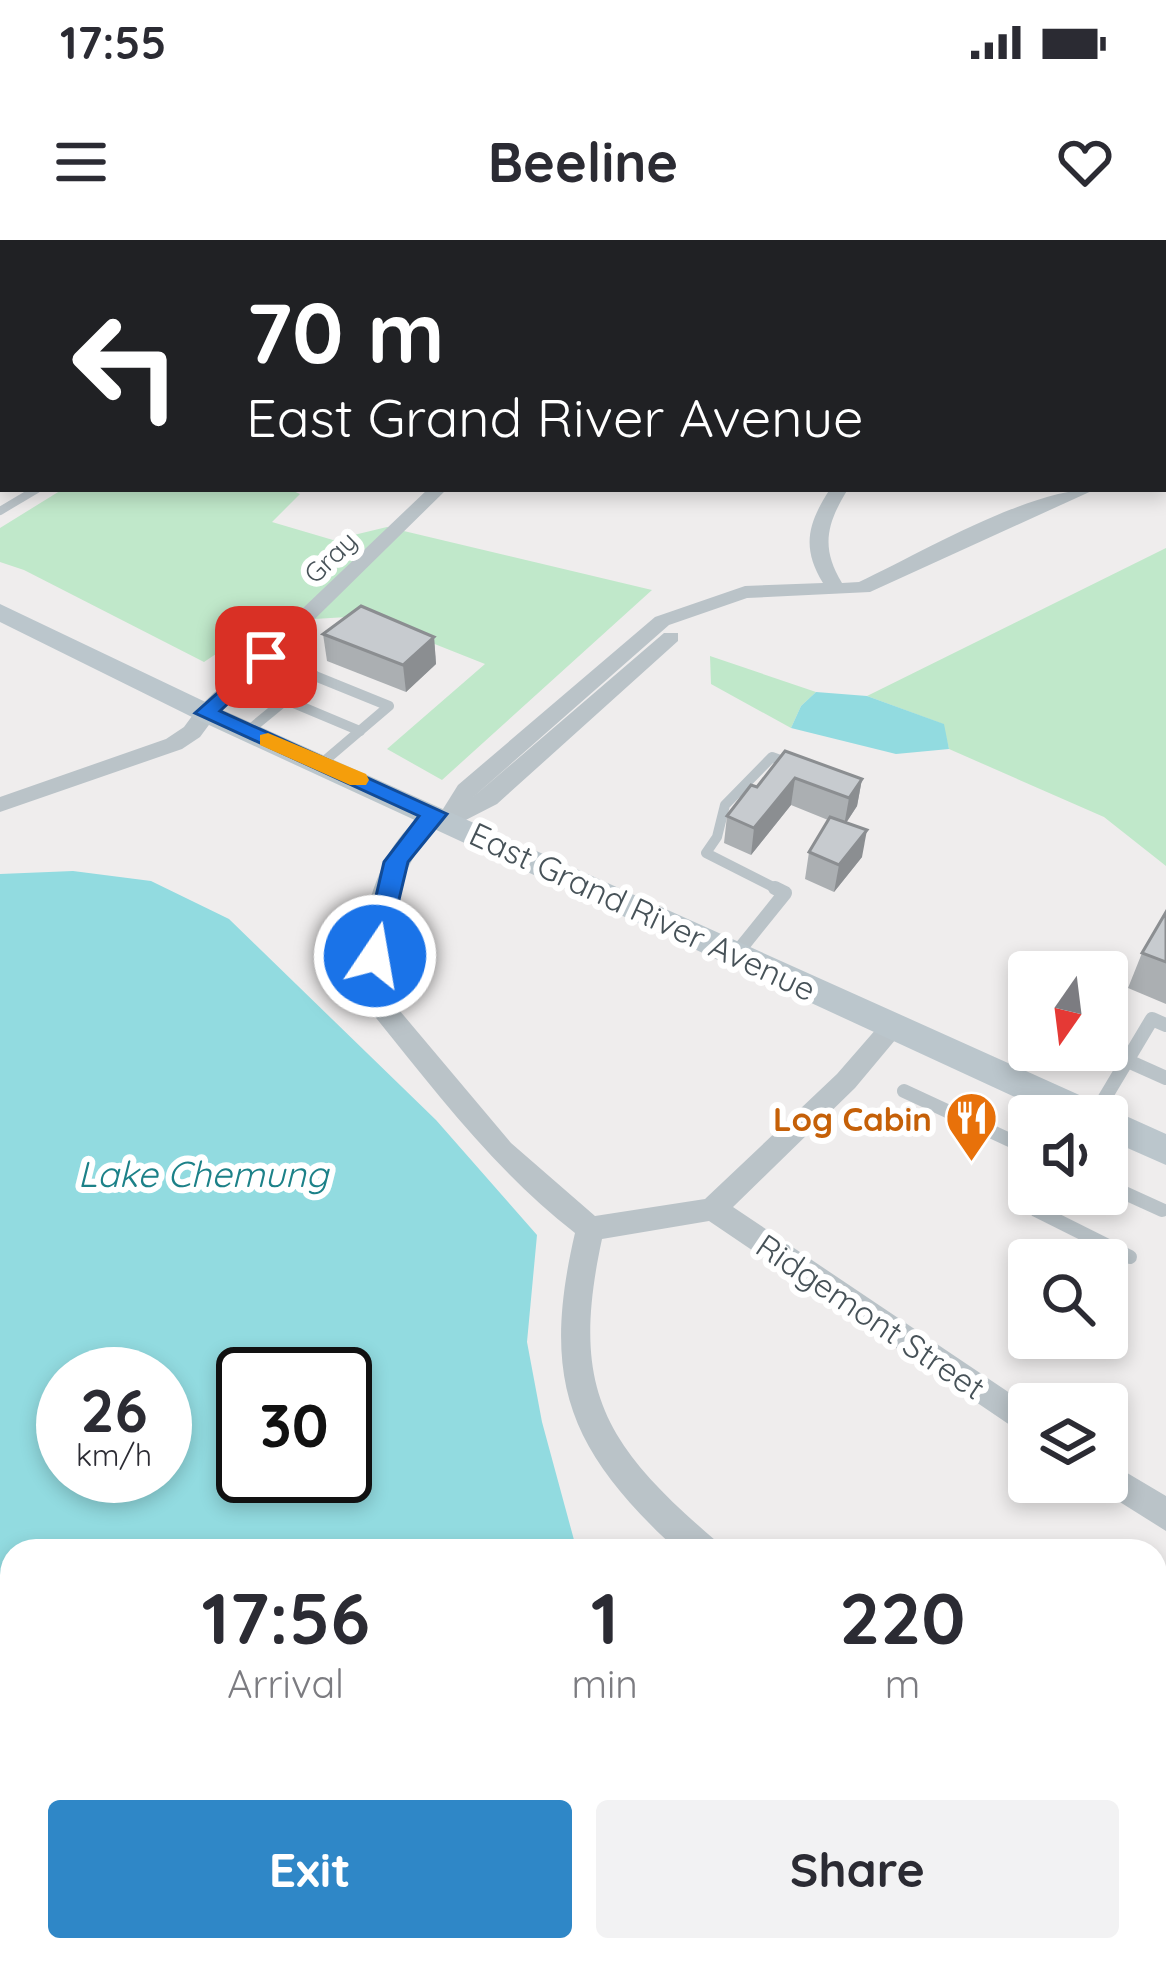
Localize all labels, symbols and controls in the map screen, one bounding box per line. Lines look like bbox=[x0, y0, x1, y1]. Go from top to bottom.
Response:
text: 17:55 bbox=[60, 14, 166, 70]
text: Beeline bbox=[488, 128, 678, 196]
icon: menu bbox=[48, 129, 114, 195]
icon: heart bbox=[1052, 129, 1118, 195]
text: 70 m bbox=[246, 279, 445, 384]
icon: left bbox=[48, 288, 204, 444]
text: East Grand River Avenue bbox=[246, 383, 864, 451]
street label: Gray bbox=[296, 524, 364, 590]
pin bbox=[215, 606, 317, 708]
icon: arrive bbox=[233, 624, 299, 690]
street label: East Grand River Avenue bbox=[463, 813, 823, 1009]
position arrow bbox=[312, 893, 438, 1019]
north arrow bbox=[1008, 951, 1128, 1071]
map controls bbox=[1008, 951, 1128, 1503]
restaurant icon: Log Cabin bbox=[943, 1090, 999, 1164]
button: sound bbox=[1008, 1095, 1128, 1215]
place label: Log Cabin bbox=[773, 1098, 932, 1139]
water label: Lake Chemung bbox=[78, 1151, 331, 1196]
street label: Ridgemont Street bbox=[749, 1224, 993, 1408]
button: search bbox=[1008, 1239, 1128, 1359]
speed limit sign: 30 bbox=[216, 1347, 372, 1503]
text: 26 bbox=[80, 1372, 148, 1447]
button: layers bbox=[1008, 1383, 1128, 1503]
text: km/h bbox=[76, 1436, 152, 1474]
text: 17:56 bbox=[201, 1572, 370, 1662]
text: 1 bbox=[591, 1572, 619, 1662]
text: 220 bbox=[839, 1572, 966, 1662]
text: Arrival bbox=[227, 1659, 344, 1708]
text: min bbox=[571, 1659, 638, 1708]
text: m bbox=[885, 1659, 920, 1708]
button: Exit bbox=[48, 1800, 572, 1938]
button: Share bbox=[596, 1800, 1119, 1938]

